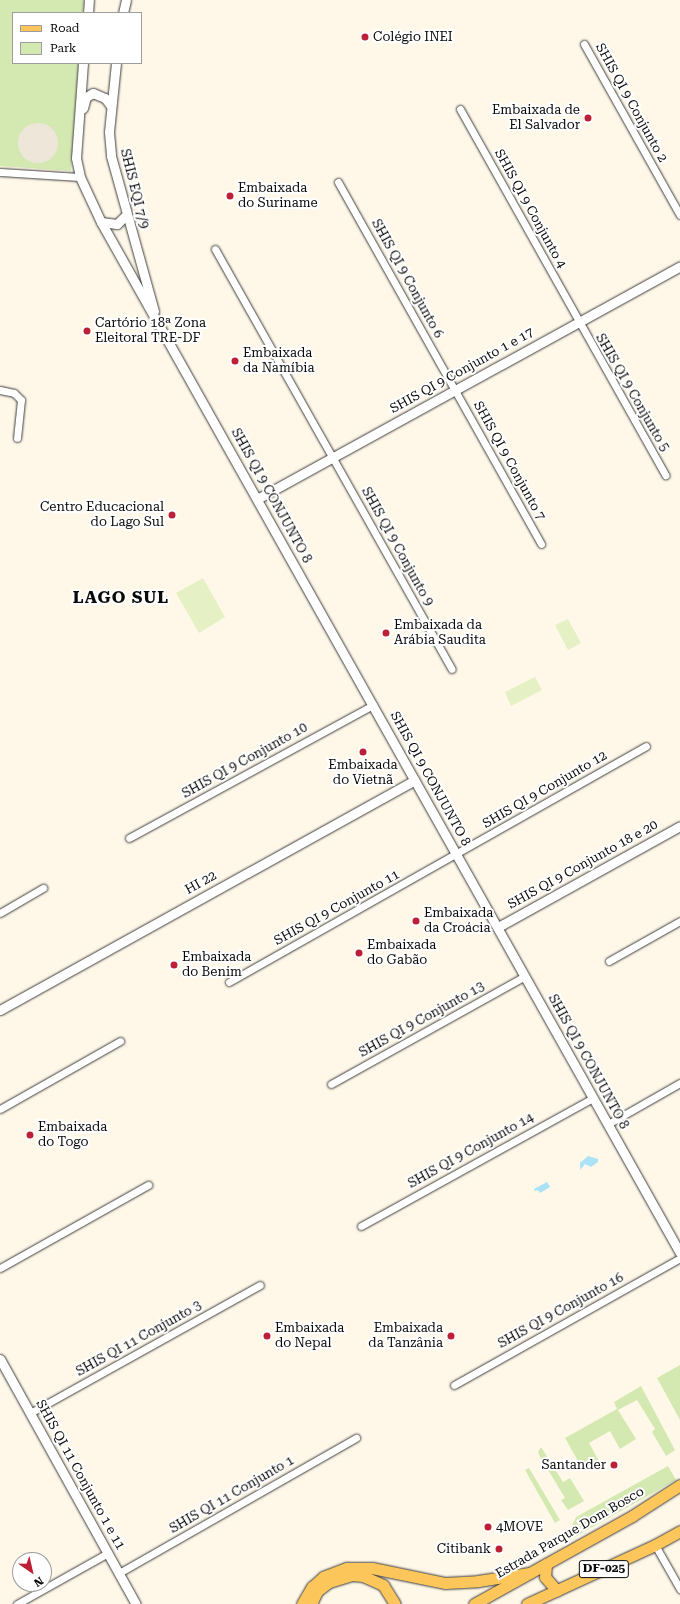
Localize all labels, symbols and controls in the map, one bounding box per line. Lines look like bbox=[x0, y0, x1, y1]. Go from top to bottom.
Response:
legend bbox=[12, 12, 142, 64]
text: Road bbox=[50, 21, 79, 35]
place label: Colégio INEI bbox=[373, 29, 453, 45]
marker: Colégio INEI bbox=[360, 32, 370, 42]
text: Park bbox=[50, 41, 76, 55]
street label: SHIS QI 9 Conjunto 2 bbox=[592, 41, 670, 165]
place label: Embaixada de El Salvador bbox=[492, 103, 580, 134]
marker: Embaixada de El Salvador bbox=[583, 113, 593, 123]
street label: SHIS EQI 7/9 bbox=[117, 147, 151, 231]
street label: SHIS QI 9 Conjunto 4 bbox=[491, 147, 569, 271]
place label: Embaixada do Suriname bbox=[238, 181, 318, 212]
marker: Embaixada do Suriname bbox=[225, 191, 235, 201]
street label: SHIS QI 9 Conjunto 6 bbox=[368, 217, 446, 341]
place label: Cartório 18ª Zona Eleitoral TRE-DF bbox=[95, 316, 206, 347]
street label: SHIS QI 9 Conjunto 1 e 17 bbox=[387, 325, 537, 417]
marker: Cartório 18ª Zona Eleitoral TRE-DF bbox=[82, 326, 92, 336]
street label: SHIS QI 9 Conjunto 5 bbox=[592, 331, 672, 455]
place label: Embaixada da Namíbia bbox=[243, 346, 314, 377]
marker: Embaixada da Namíbia bbox=[230, 356, 240, 366]
street label: SHIS QI 9 Conjunto 7 bbox=[470, 399, 548, 523]
street label: SHIS QI 9 CONJUNTO 8 bbox=[227, 426, 315, 566]
street label: SHIS QI 9 Conjunto 9 bbox=[358, 485, 436, 609]
place label: Centro Educacional do Lago Sul bbox=[40, 500, 164, 531]
marker: Centro Educacional do Lago Sul bbox=[167, 510, 177, 520]
district label: LAGO SUL bbox=[73, 588, 169, 608]
place label: Embaixada da Arábia Saudita bbox=[394, 618, 486, 649]
marker: Embaixada da Arábia Saudita bbox=[381, 628, 391, 638]
street label: SHIS QI 9 CONJUNTO 8 bbox=[386, 709, 474, 849]
street label: SHIS QI 9 Conjunto 10 bbox=[180, 720, 310, 802]
marker: Embaixada do Vietnã bbox=[358, 747, 368, 757]
street label: SHIS QI 9 Conjunto 12 bbox=[480, 748, 610, 832]
place label: Embaixada do Vietnã bbox=[328, 758, 398, 789]
street label: SHIS QI 9 Conjunto 18 e 20 bbox=[505, 817, 661, 913]
street label: SHIS QI 9 Conjunto 11 bbox=[272, 867, 402, 949]
street label: HI 22 bbox=[183, 868, 219, 898]
place label: Embaixada da Croácia bbox=[424, 906, 493, 937]
marker: Embaixada da Croácia bbox=[411, 916, 421, 926]
place label: Embaixada do Gabão bbox=[367, 938, 436, 969]
marker: Embaixada do Gabão bbox=[354, 948, 364, 958]
place label: Embaixada do Benim bbox=[182, 950, 251, 981]
marker: Embaixada do Benim bbox=[169, 960, 179, 970]
street label: SHIS QI 9 Conjunto 13 bbox=[357, 979, 487, 1061]
street label: SHIS QI 9 CONJUNTO 8 bbox=[544, 992, 632, 1132]
street label: SHIS QI 9 Conjunto 14 bbox=[406, 1110, 536, 1192]
place label: Embaixada do Togo bbox=[38, 1120, 107, 1151]
marker: Embaixada do Togo bbox=[25, 1130, 35, 1140]
street label: SHIS QI 9 Conjunto 16 bbox=[496, 1270, 626, 1352]
street label: SHIS QI 11 Conjunto 3 bbox=[74, 1298, 204, 1380]
place label: Embaixada do Nepal bbox=[275, 1321, 344, 1352]
place label: Embaixada da Tanzânia bbox=[368, 1321, 443, 1352]
marker: Embaixada do Nepal bbox=[262, 1331, 272, 1341]
marker: Embaixada da Tanzânia bbox=[446, 1331, 456, 1341]
street label: SHIS QI 11 Conjunto 1 e 11 bbox=[32, 1397, 128, 1553]
street label: SHIS QI 11 Conjunto 1 bbox=[167, 1453, 297, 1537]
place label: Santander bbox=[541, 1457, 606, 1473]
marker: Santander bbox=[609, 1460, 619, 1470]
street label: Estrada Parque Dom Bosco bbox=[493, 1484, 647, 1582]
place label: 4MOVE bbox=[496, 1519, 543, 1535]
marker: 4MOVE bbox=[483, 1522, 493, 1532]
place label: Citibank bbox=[437, 1541, 491, 1557]
marker: Citibank bbox=[494, 1544, 504, 1554]
north arrow bbox=[12, 1552, 52, 1592]
road number: DF-025 bbox=[578, 1559, 630, 1579]
text: N bbox=[31, 1574, 46, 1589]

